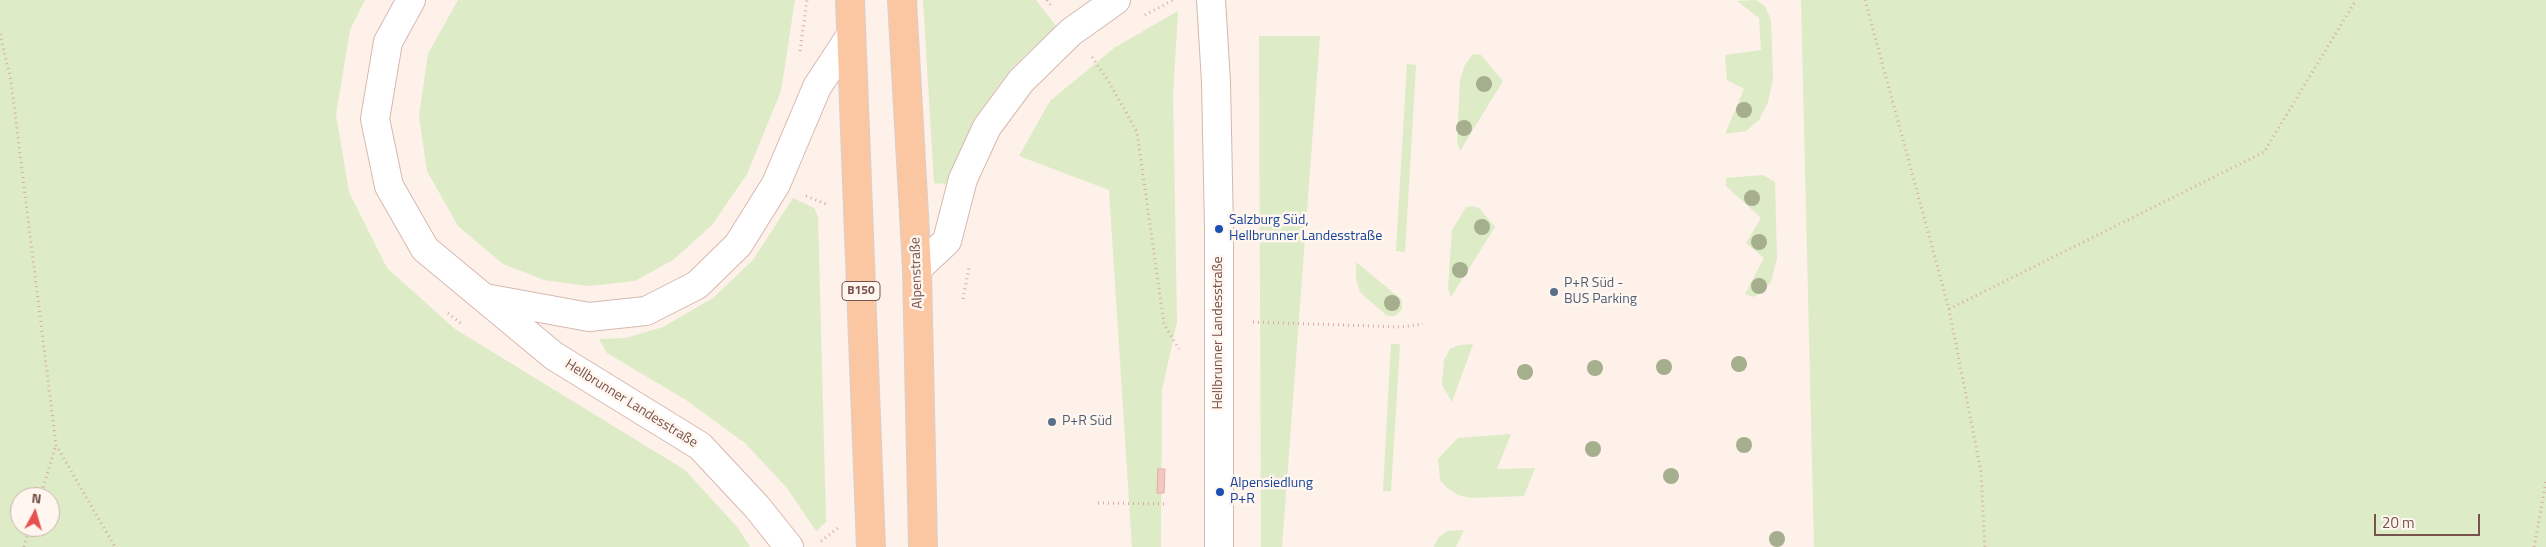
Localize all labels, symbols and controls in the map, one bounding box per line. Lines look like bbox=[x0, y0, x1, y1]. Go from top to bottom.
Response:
place label: Salzburg Süd, Hellbrunner Landesstraße bbox=[1229, 213, 1382, 246]
marker: Salzburg Süd, Hellbrunner Landesstraße bbox=[1213, 223, 1225, 235]
street label: Alpenstraße bbox=[907, 237, 927, 309]
street label: Hellbrunner Landesstraße bbox=[1211, 256, 1227, 410]
place label: P+R Süd - BUS Parking bbox=[1564, 276, 1637, 308]
road number: B150 bbox=[842, 282, 880, 300]
marker: P+R Süd - BUS Parking bbox=[1548, 286, 1560, 298]
street label: Hellbrunner Landesstraße bbox=[562, 356, 700, 452]
place label: P+R Süd bbox=[1062, 414, 1112, 430]
marker: P+R Süd bbox=[1046, 416, 1058, 428]
place label: Alpensiedlung P+R bbox=[1230, 476, 1313, 508]
marker: Alpensiedlung P+R bbox=[1214, 486, 1226, 498]
north arrow bbox=[10, 487, 60, 537]
text: N bbox=[31, 487, 42, 509]
scale bar bbox=[2376, 504, 2482, 536]
text: 20 m bbox=[2382, 511, 2415, 534]

